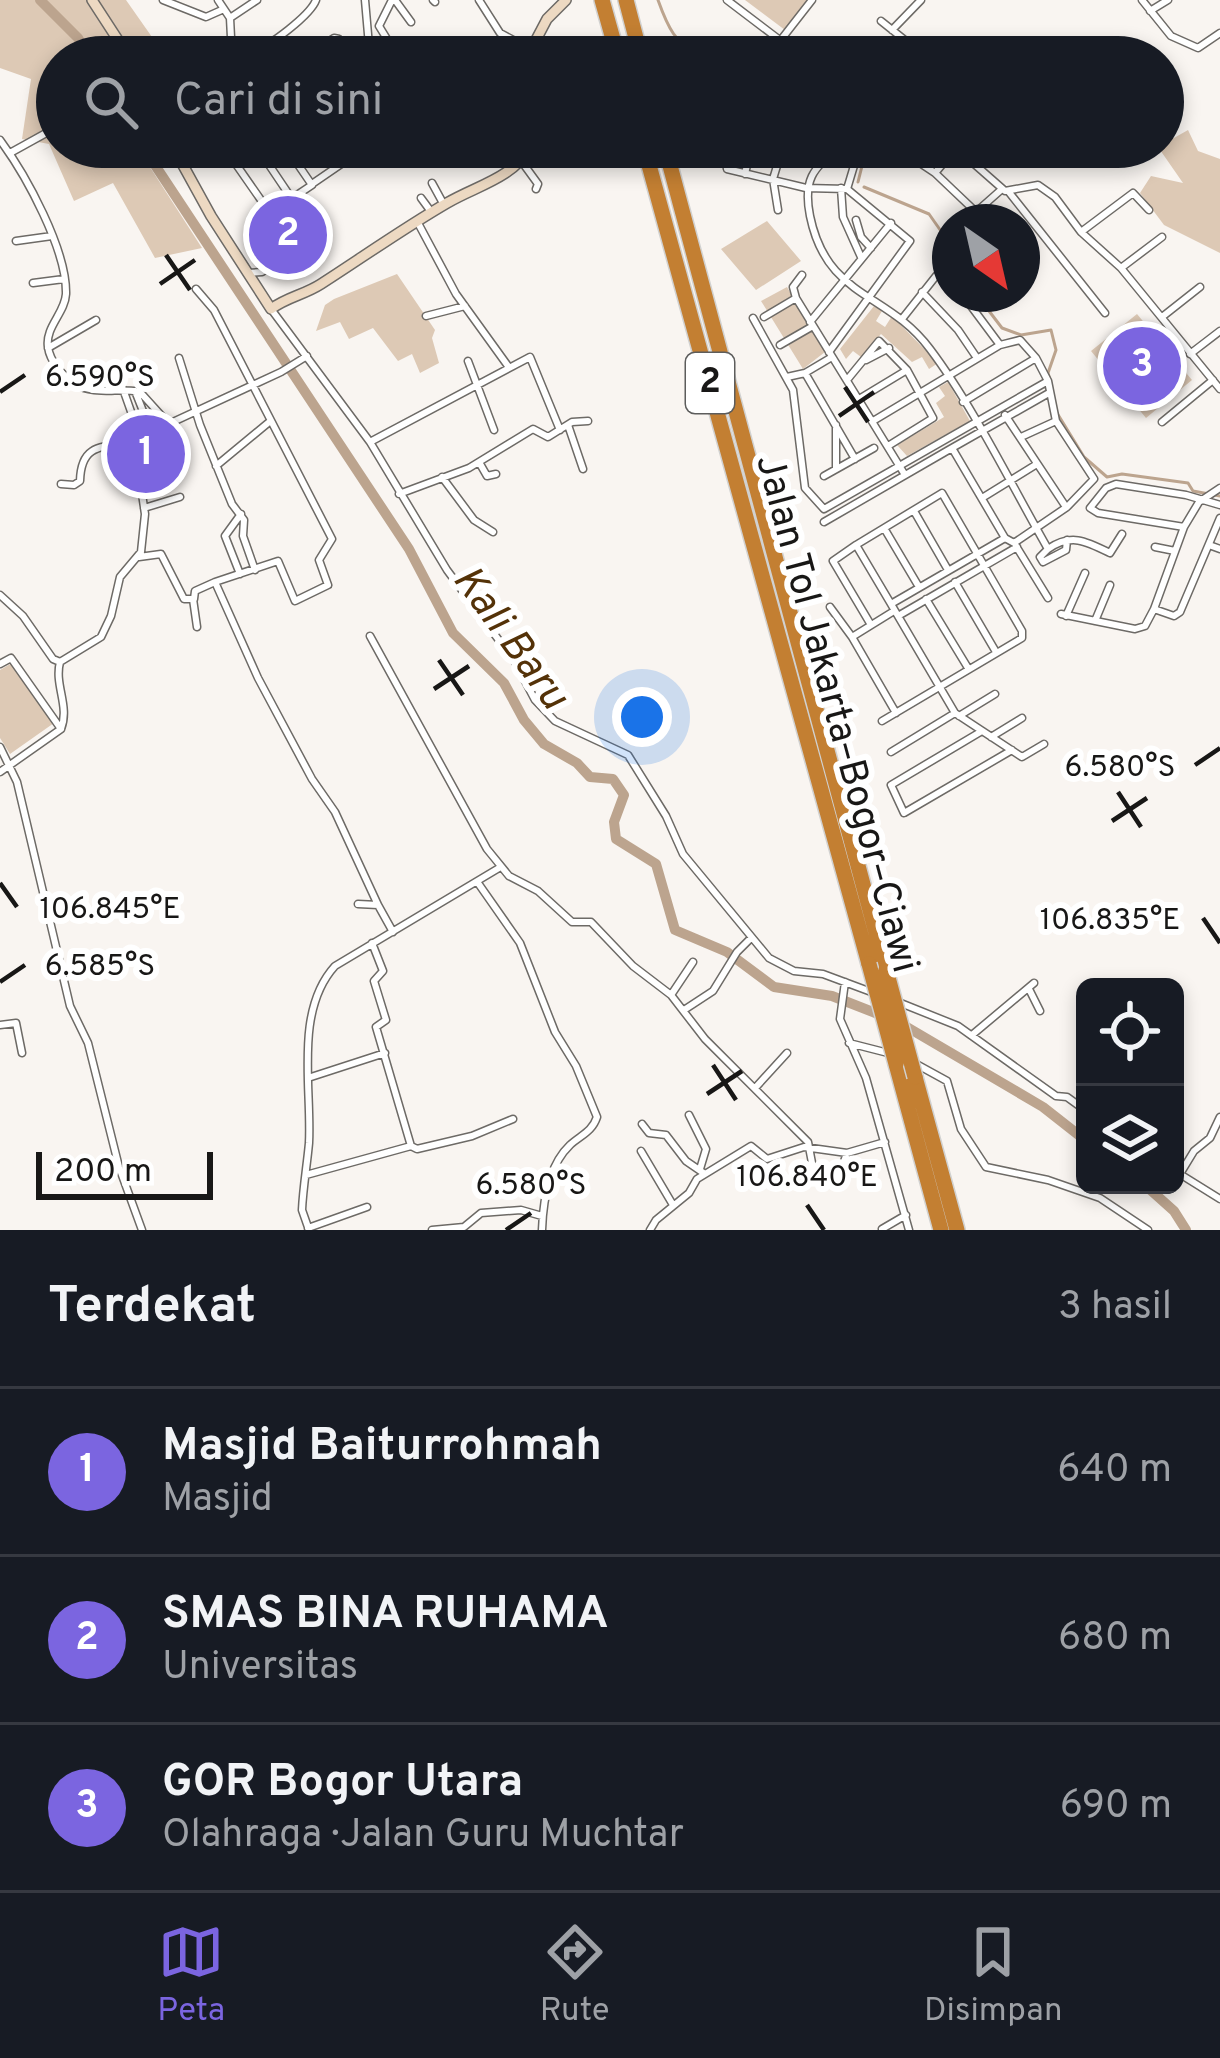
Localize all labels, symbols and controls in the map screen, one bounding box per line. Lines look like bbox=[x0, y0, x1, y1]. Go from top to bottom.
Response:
search box bbox=[36, 36, 1184, 168]
icon: search bbox=[78, 69, 144, 135]
text: Cari di sini bbox=[174, 74, 383, 131]
pin: 2 bbox=[249, 190, 327, 280]
north arrow bbox=[932, 204, 1040, 312]
pin: 3 bbox=[1103, 321, 1181, 411]
road number: 2 bbox=[686, 353, 734, 413]
text: 6.590°S bbox=[45, 360, 155, 397]
pin: 1 bbox=[107, 409, 185, 499]
street label: Jalan Tol Jakarta–Bogor–Ciawi bbox=[742, 449, 928, 979]
water label: Kali Baru bbox=[439, 557, 580, 722]
your location bbox=[612, 687, 672, 747]
text: 6.580°S bbox=[1065, 750, 1175, 787]
text: 106.845°E bbox=[40, 892, 180, 929]
text: 106.835°E bbox=[1040, 903, 1180, 940]
text: 6.585°S bbox=[45, 949, 155, 986]
map controls bbox=[1076, 978, 1184, 1194]
button: locate bbox=[1076, 978, 1184, 1086]
button: layers bbox=[1076, 1086, 1184, 1194]
scale bar bbox=[36, 1146, 213, 1199]
text: 200 m bbox=[54, 1152, 152, 1194]
text: 106.840°E bbox=[736, 1160, 878, 1197]
text: 6.580°S bbox=[476, 1168, 586, 1205]
text: Terdekat bbox=[48, 1276, 256, 1341]
text: 3 hasil bbox=[1058, 1284, 1172, 1333]
text: Masjid Baiturrohmah bbox=[162, 1419, 602, 1476]
text: 1 bbox=[79, 1447, 95, 1496]
text: 640 m bbox=[1057, 1447, 1172, 1496]
text: Masjid bbox=[162, 1476, 273, 1525]
text: SMAS BINA RUHAMA bbox=[162, 1587, 608, 1644]
text: 2 bbox=[75, 1615, 99, 1664]
text: 680 m bbox=[1058, 1615, 1172, 1664]
text: Universitas bbox=[162, 1644, 358, 1693]
text: GOR Bogor Utara bbox=[162, 1755, 523, 1812]
text: 3 bbox=[75, 1783, 99, 1832]
text: 690 m bbox=[1060, 1783, 1172, 1832]
text: Olahraga · Jalan Guru Muchtar bbox=[162, 1812, 684, 1861]
tab: Peta bbox=[157, 1919, 225, 2033]
tab: Rute bbox=[540, 1919, 610, 2033]
tab: Disimpan bbox=[924, 1919, 1063, 2033]

